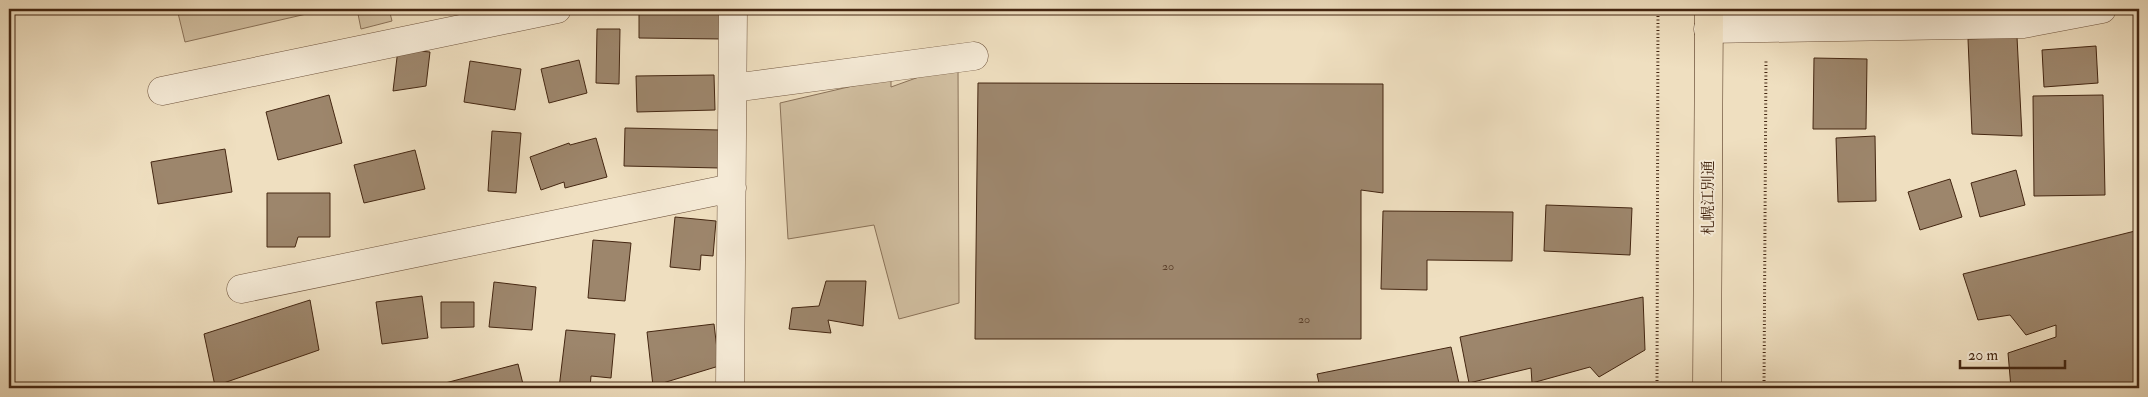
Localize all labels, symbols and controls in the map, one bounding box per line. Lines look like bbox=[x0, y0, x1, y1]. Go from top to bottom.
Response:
street label: 札幌江別通 bbox=[1699, 160, 1718, 236]
house number: 20 bbox=[1162, 259, 1174, 274]
house number: 20 bbox=[1298, 312, 1310, 327]
scale bar bbox=[1960, 337, 2066, 369]
text: 20 m bbox=[1968, 346, 1998, 365]

